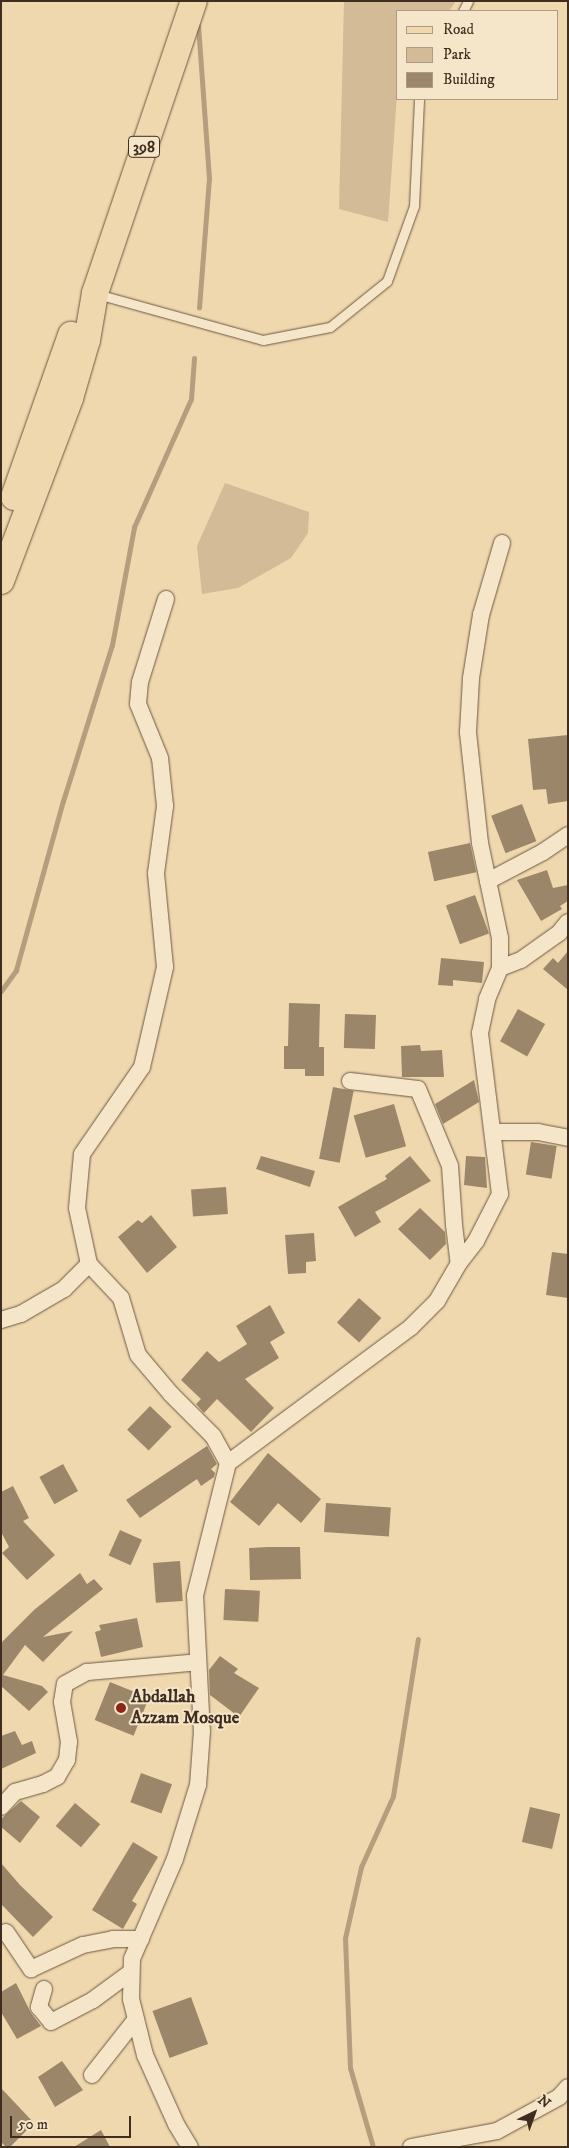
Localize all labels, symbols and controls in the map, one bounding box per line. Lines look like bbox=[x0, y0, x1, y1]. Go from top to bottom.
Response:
legend bbox=[396, 10, 559, 100]
text: Road bbox=[443, 20, 474, 39]
text: Park bbox=[443, 45, 471, 64]
text: Building bbox=[443, 70, 495, 89]
road number: 398 bbox=[128, 134, 160, 160]
place label: Abdallah Azzam Mosque bbox=[131, 1687, 239, 1730]
marker: Abdallah Azzam Mosque bbox=[115, 1702, 127, 1714]
north arrow bbox=[509, 2088, 559, 2138]
text: N bbox=[534, 2091, 554, 2112]
scale bar bbox=[12, 2106, 134, 2138]
text: 50 m bbox=[18, 2115, 48, 2134]

